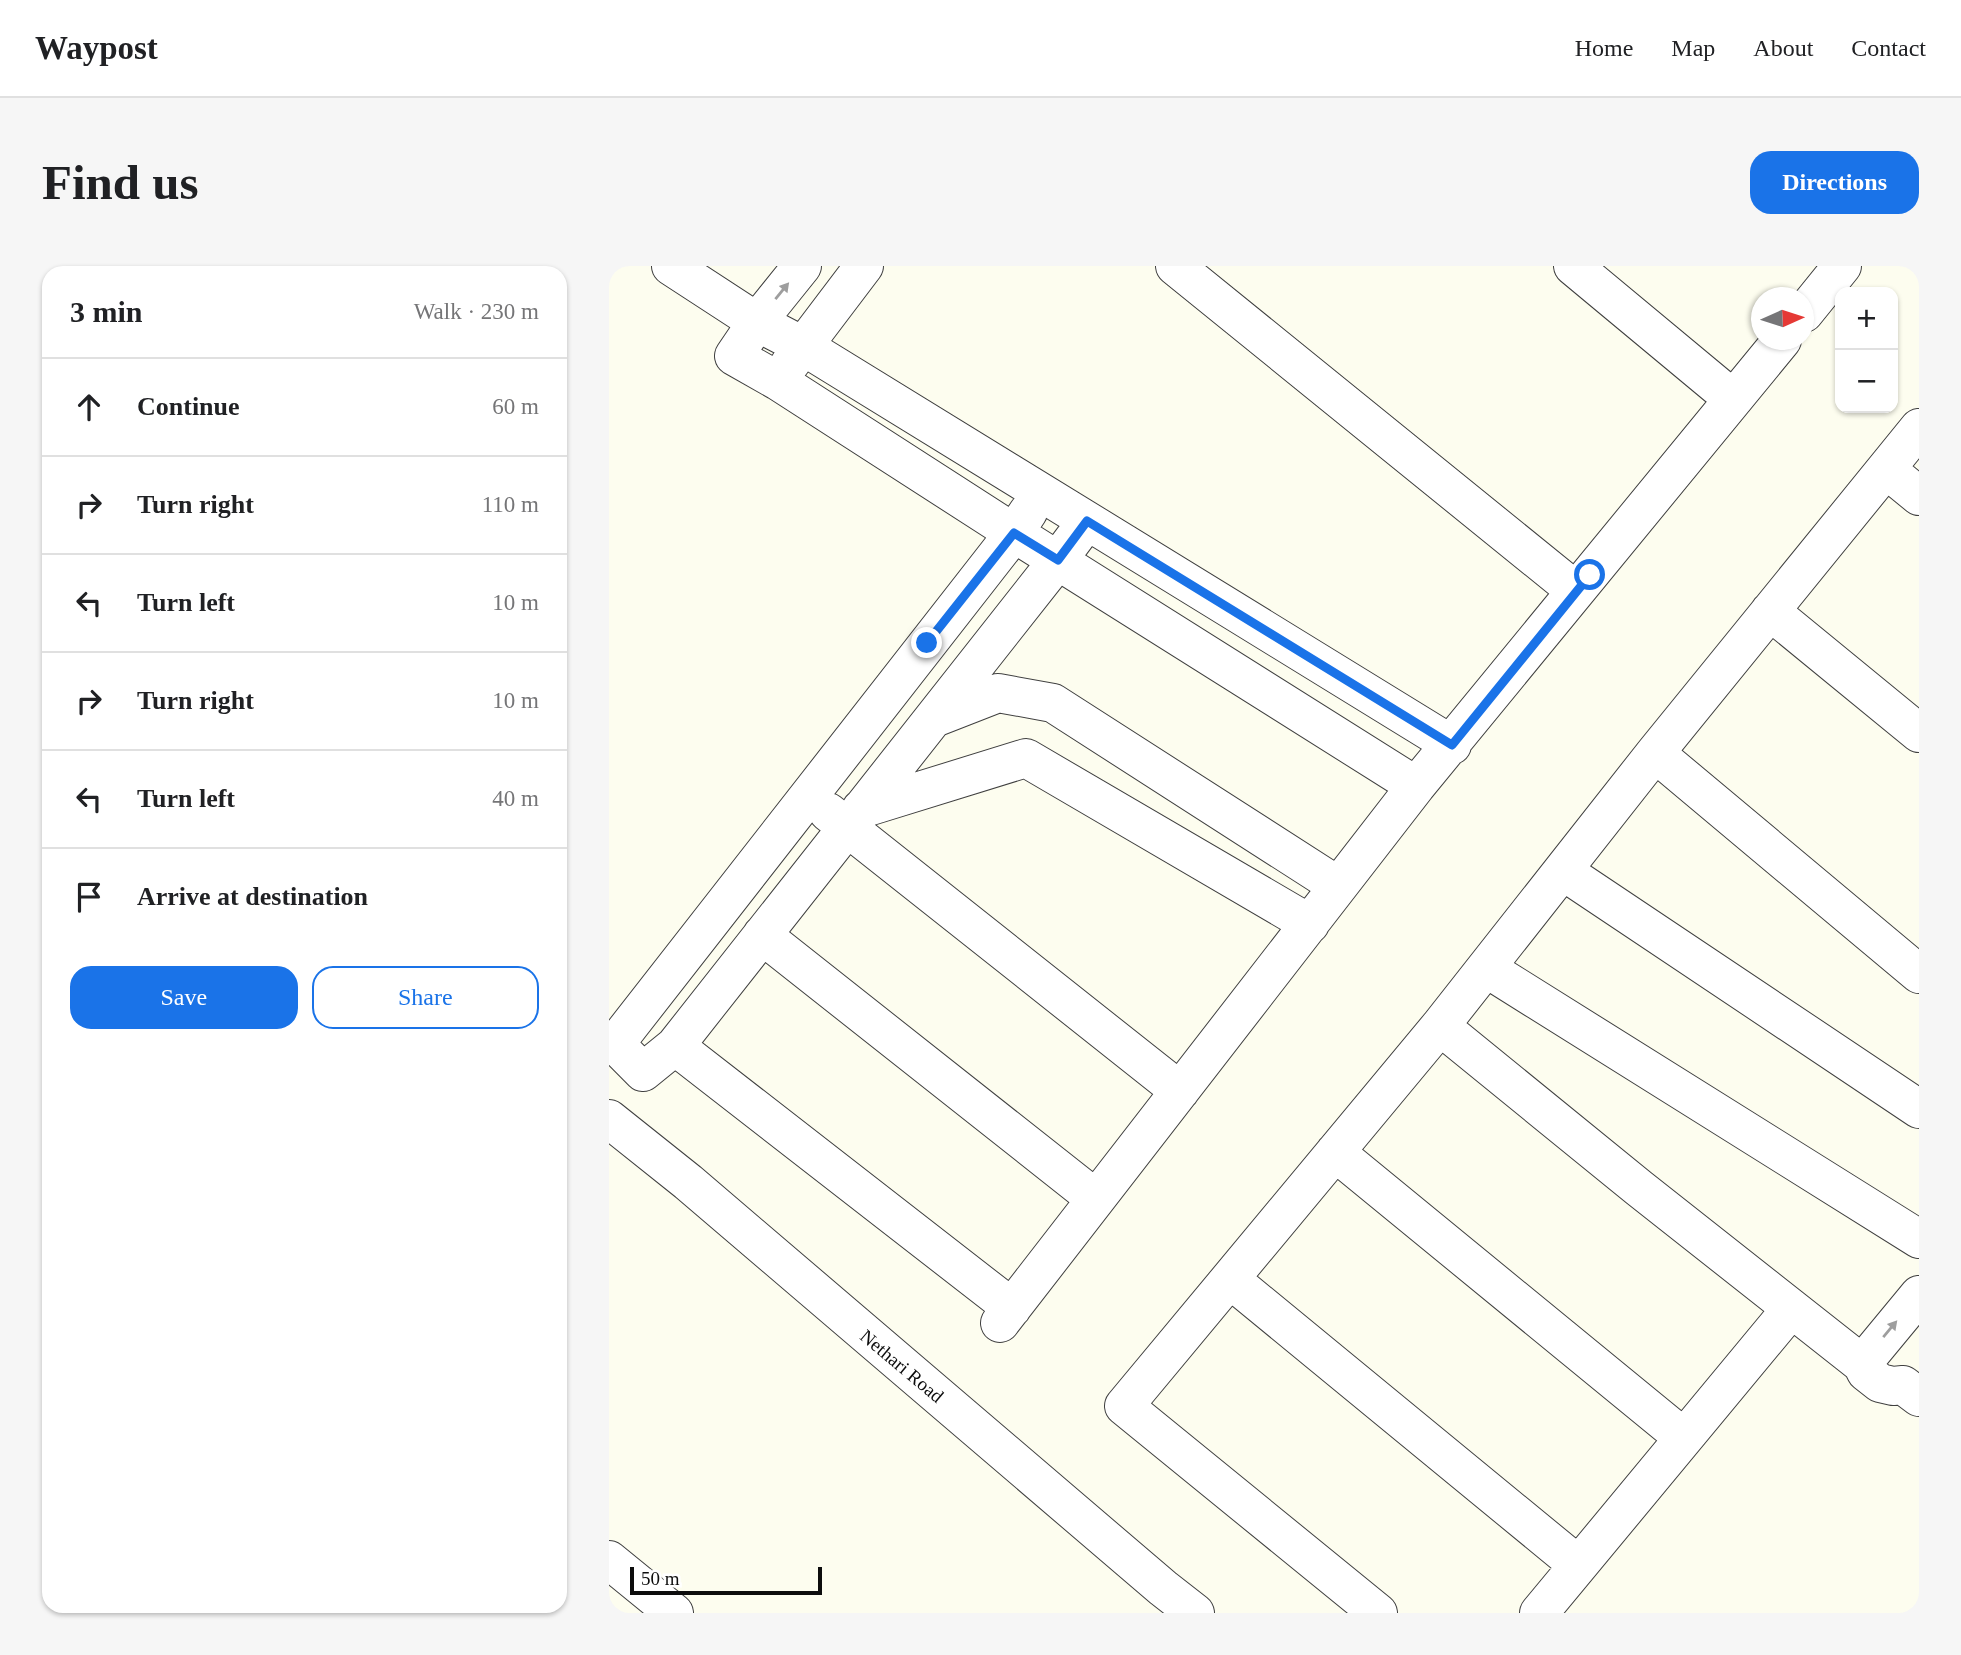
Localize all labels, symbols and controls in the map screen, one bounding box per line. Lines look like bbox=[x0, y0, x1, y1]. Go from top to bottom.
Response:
text: Waypost bbox=[35, 30, 158, 66]
text: Home bbox=[1575, 35, 1633, 61]
text: Map bbox=[1671, 35, 1715, 61]
text: About bbox=[1753, 35, 1813, 61]
text: Contact bbox=[1851, 35, 1926, 61]
button: Directions bbox=[1750, 151, 1919, 214]
text: Find us bbox=[42, 155, 199, 210]
one-way arrow bbox=[774, 282, 789, 300]
north arrow bbox=[1751, 287, 1814, 350]
map controls bbox=[1835, 287, 1898, 413]
button: + bbox=[1835, 287, 1898, 350]
text: 3 min bbox=[70, 295, 143, 328]
text: Walk · 230 m bbox=[414, 299, 539, 324]
button: − bbox=[1835, 350, 1898, 413]
icon: ahead bbox=[70, 388, 108, 426]
text: Continue bbox=[137, 392, 240, 421]
text: 60 m bbox=[492, 394, 539, 419]
icon: right bbox=[70, 486, 108, 524]
text: Turn right bbox=[137, 490, 254, 519]
text: 110 m bbox=[482, 492, 539, 517]
route start bbox=[1574, 559, 1605, 590]
icon: left bbox=[70, 584, 108, 622]
text: Turn left bbox=[137, 588, 235, 617]
text: 10 m bbox=[492, 590, 539, 615]
route end bbox=[911, 627, 942, 658]
icon: right bbox=[70, 682, 108, 720]
text: Turn right bbox=[137, 686, 254, 715]
text: 10 m bbox=[492, 688, 539, 713]
icon: left bbox=[70, 780, 108, 818]
text: Turn left bbox=[137, 784, 235, 813]
text: 40 m bbox=[492, 786, 539, 811]
icon: arrive bbox=[70, 878, 108, 916]
text: Arrive at destination bbox=[137, 882, 368, 911]
button: Save bbox=[70, 966, 298, 1029]
button: Share bbox=[312, 966, 539, 1029]
one-way arrow bbox=[1883, 1321, 1898, 1339]
street label: Nethari Road bbox=[856, 1325, 948, 1407]
scale bar bbox=[630, 1564, 823, 1596]
text: 50 m bbox=[641, 1568, 680, 1589]

